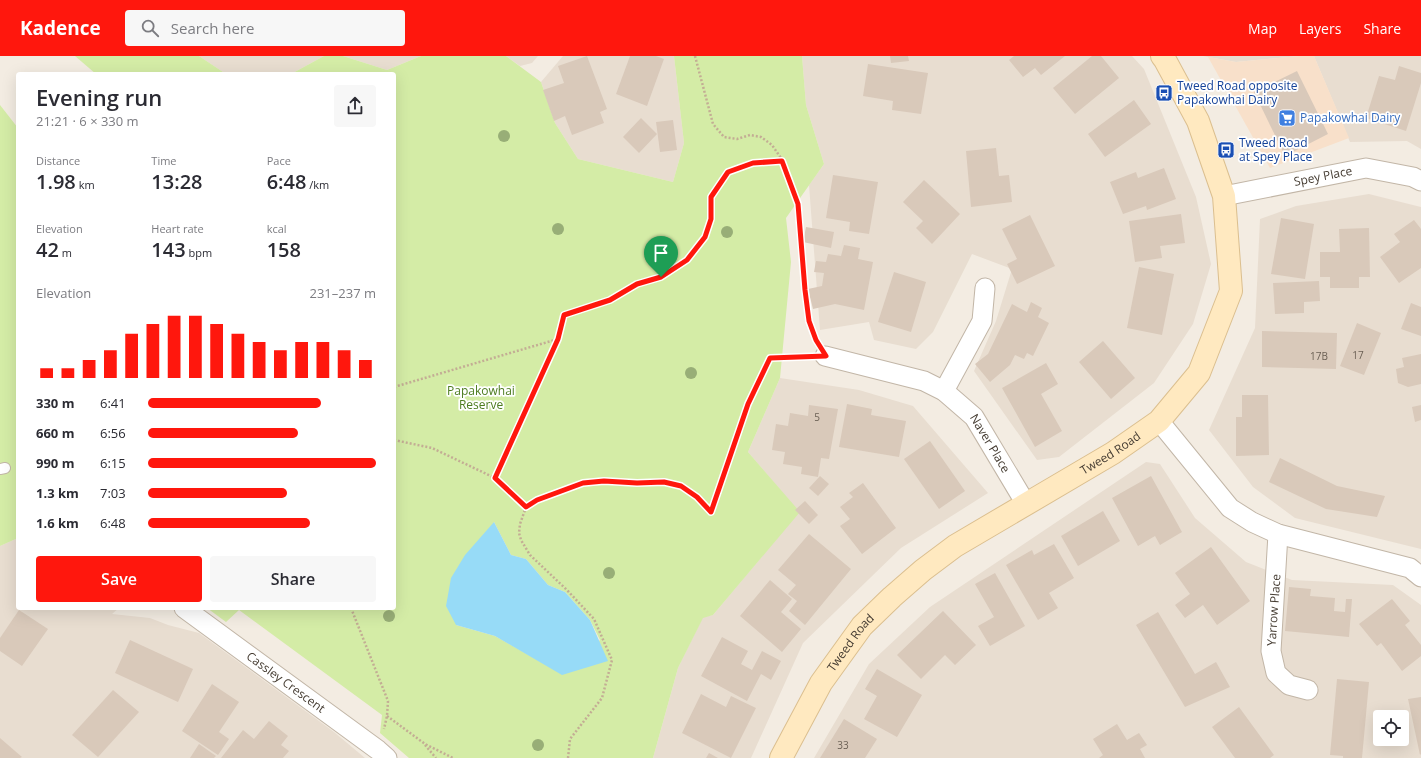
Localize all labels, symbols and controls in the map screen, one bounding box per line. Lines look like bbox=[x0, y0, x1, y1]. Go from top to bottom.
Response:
search box bbox=[125, 10, 405, 46]
text: Kadence bbox=[20, 15, 101, 41]
icon: search bbox=[139, 17, 161, 39]
text: Search here bbox=[171, 18, 254, 38]
text: Map bbox=[1248, 19, 1277, 38]
text: Layers bbox=[1299, 19, 1341, 38]
text: Share bbox=[1363, 19, 1401, 38]
place label: Tweed Road opposite Papakowhai Dairy bbox=[1177, 77, 1298, 108]
text: Evening run bbox=[36, 82, 162, 112]
bus stop icon: Tweed Road opposite Papakowhai Dairy bbox=[1154, 83, 1174, 103]
button: share bbox=[334, 85, 376, 127]
supermarket icon: Papakowhai Dairy bbox=[1277, 108, 1297, 128]
place label: Papakowhai Dairy bbox=[1300, 109, 1401, 126]
text: 21:21 · 6 × 330 m bbox=[36, 112, 139, 130]
place label: Tweed Road at Spey Place bbox=[1239, 134, 1313, 165]
bus stop icon: Tweed Road at Spey Place bbox=[1216, 140, 1236, 160]
text: Distance bbox=[36, 153, 80, 168]
text: Time bbox=[151, 153, 177, 168]
text: Pace bbox=[267, 153, 291, 168]
street label: Spey Place bbox=[1292, 162, 1354, 190]
text: 1.98 bbox=[36, 168, 76, 195]
text: 13:28 bbox=[151, 168, 203, 195]
text: 6:48 bbox=[267, 168, 306, 195]
text: km bbox=[76, 177, 95, 192]
text: /km bbox=[306, 177, 329, 192]
text: Elevation bbox=[36, 221, 83, 236]
text: Heart rate bbox=[151, 221, 204, 236]
text: kcal bbox=[267, 221, 287, 236]
text: 42 bbox=[36, 236, 59, 263]
text: 143 bbox=[151, 236, 186, 263]
text: 158 bbox=[267, 236, 301, 263]
pin bbox=[644, 236, 678, 277]
icon: arrive bbox=[650, 242, 672, 264]
text: m bbox=[59, 245, 72, 260]
text: bpm bbox=[186, 245, 212, 260]
text: Elevation bbox=[36, 284, 91, 302]
text: 231–237 m bbox=[309, 284, 376, 302]
house number: 17 bbox=[1352, 348, 1364, 362]
house number: 17B bbox=[1310, 349, 1328, 363]
park label: Papakowhai Reserve bbox=[447, 382, 515, 413]
text: 330 m bbox=[36, 394, 74, 412]
text: 6:41 bbox=[100, 394, 126, 412]
house number: 5 bbox=[814, 410, 820, 424]
street label: Naver Place bbox=[966, 411, 1015, 476]
text: 660 m bbox=[36, 424, 74, 442]
text: 6:56 bbox=[100, 424, 126, 442]
street label: Tweed Road bbox=[1077, 427, 1144, 478]
text: 990 m bbox=[36, 454, 74, 472]
text: 6:15 bbox=[100, 454, 126, 472]
text: 1.3 km bbox=[36, 484, 79, 502]
text: 7:03 bbox=[100, 484, 126, 502]
text: 1.6 km bbox=[36, 514, 79, 532]
text: 6:48 bbox=[100, 514, 126, 532]
button: Save bbox=[36, 556, 202, 602]
button: Share bbox=[210, 556, 376, 602]
street label: Yarrow Place bbox=[1263, 573, 1285, 647]
street label: Tweed Road bbox=[823, 610, 878, 675]
street label: Cassley Crescent bbox=[243, 647, 329, 717]
map controls bbox=[1373, 710, 1409, 746]
button: locate bbox=[1373, 710, 1409, 746]
house number: 33 bbox=[837, 738, 849, 752]

